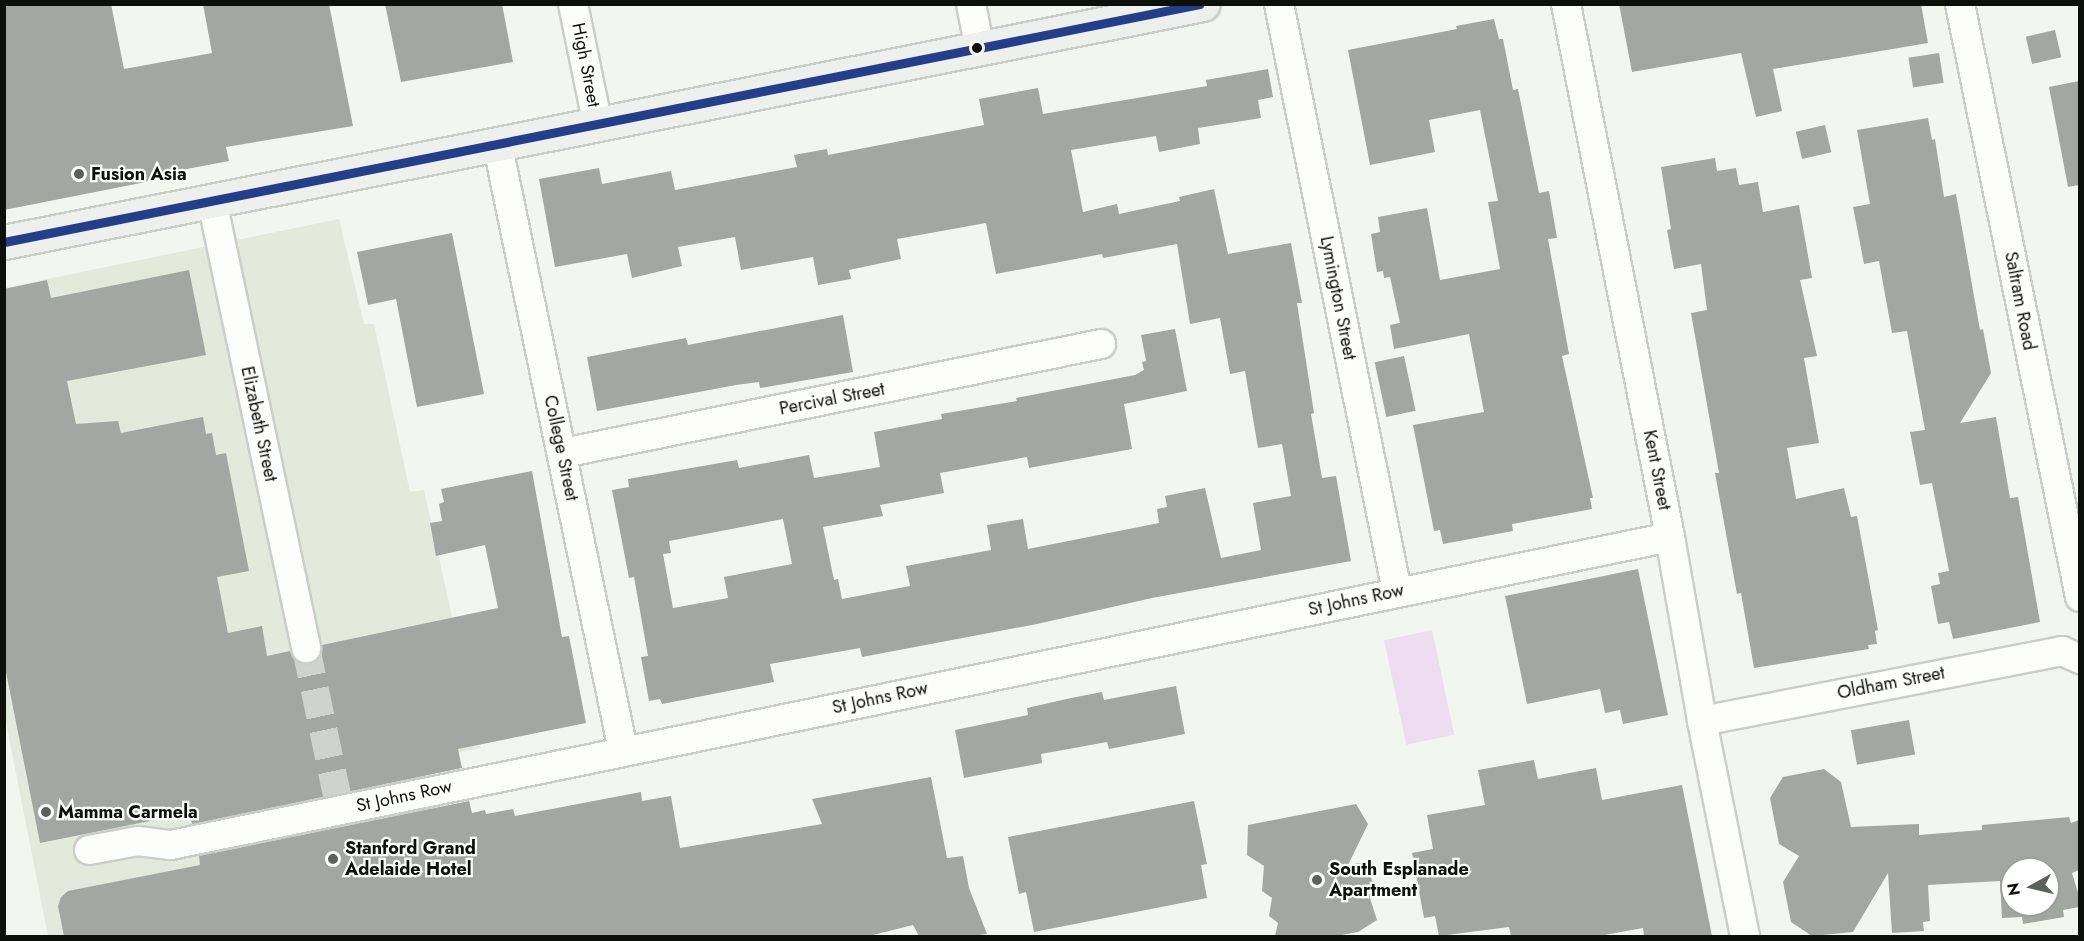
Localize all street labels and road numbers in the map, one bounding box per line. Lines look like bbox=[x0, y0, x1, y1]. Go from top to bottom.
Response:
street label: High Street bbox=[567, 21, 605, 109]
street label: Lymington Street bbox=[1315, 234, 1361, 362]
street label: Saltram Road bbox=[2000, 250, 2040, 352]
street label: Elizabeth Street bbox=[236, 364, 282, 484]
street label: Percival Street bbox=[777, 378, 887, 420]
street label: College Street bbox=[539, 393, 583, 503]
street label: Kent Street bbox=[1639, 428, 1675, 512]
street label: St Johns Row bbox=[1306, 579, 1406, 621]
street label: Oldham Street bbox=[1835, 662, 1947, 704]
street label: St Johns Row bbox=[830, 677, 930, 719]
street label: St Johns Row bbox=[354, 775, 454, 817]

